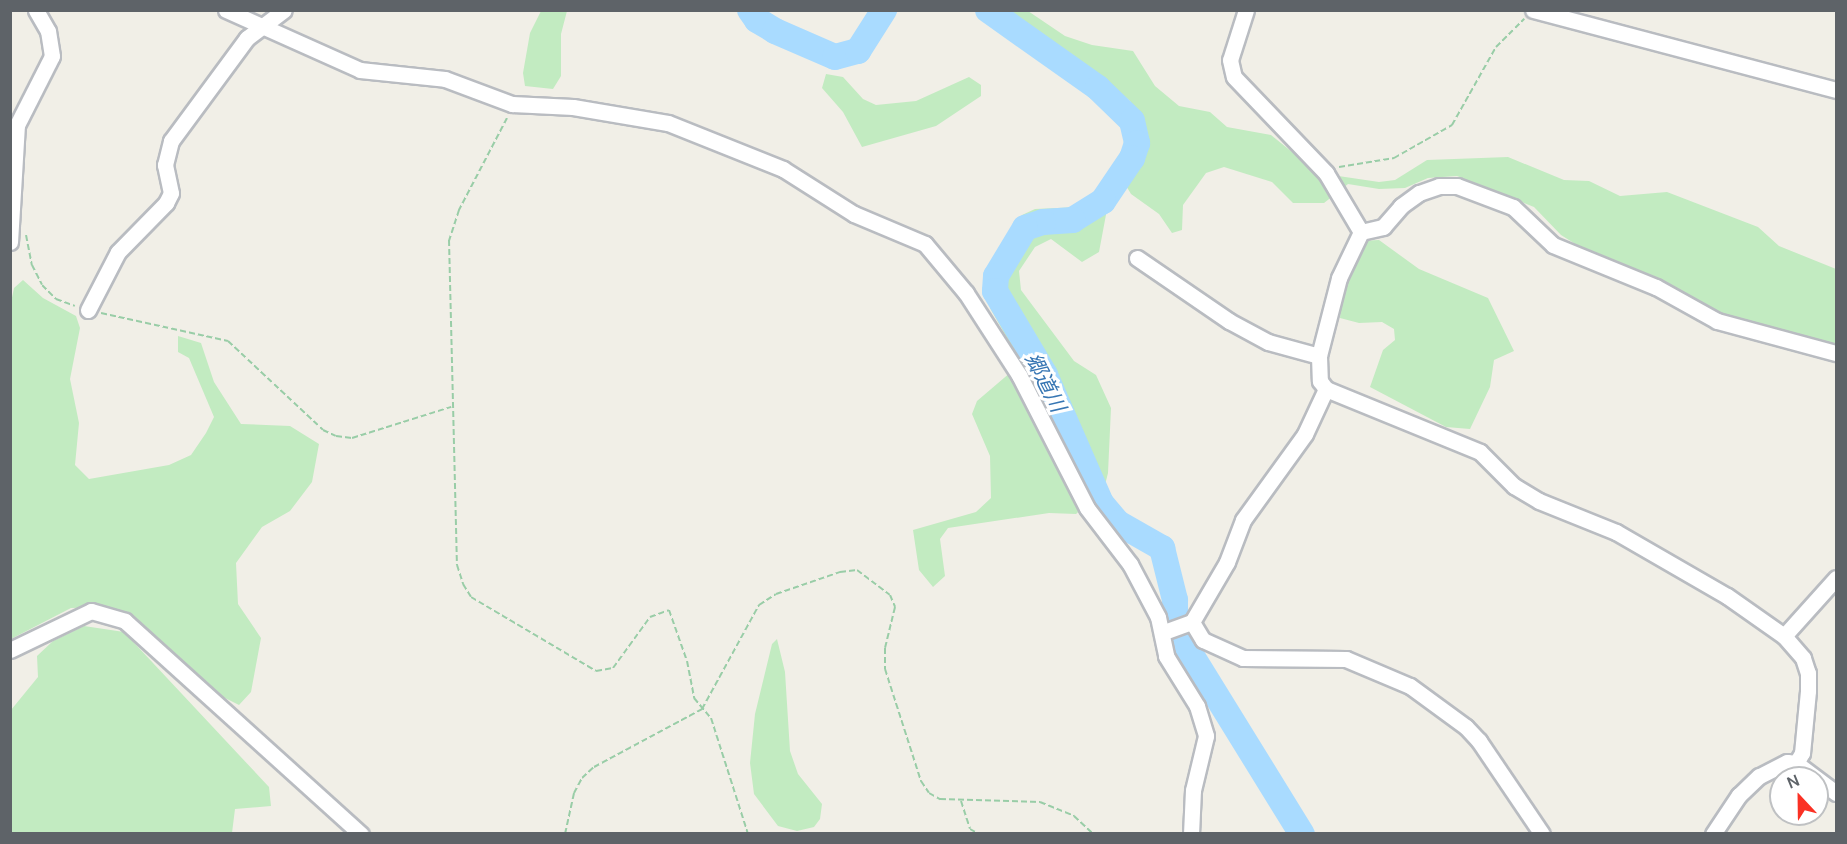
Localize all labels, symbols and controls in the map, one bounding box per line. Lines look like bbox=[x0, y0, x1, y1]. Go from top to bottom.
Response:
water label: 郷道川 bbox=[1020, 348, 1072, 416]
north arrow bbox=[1769, 766, 1829, 826]
text: N bbox=[1784, 769, 1802, 794]

